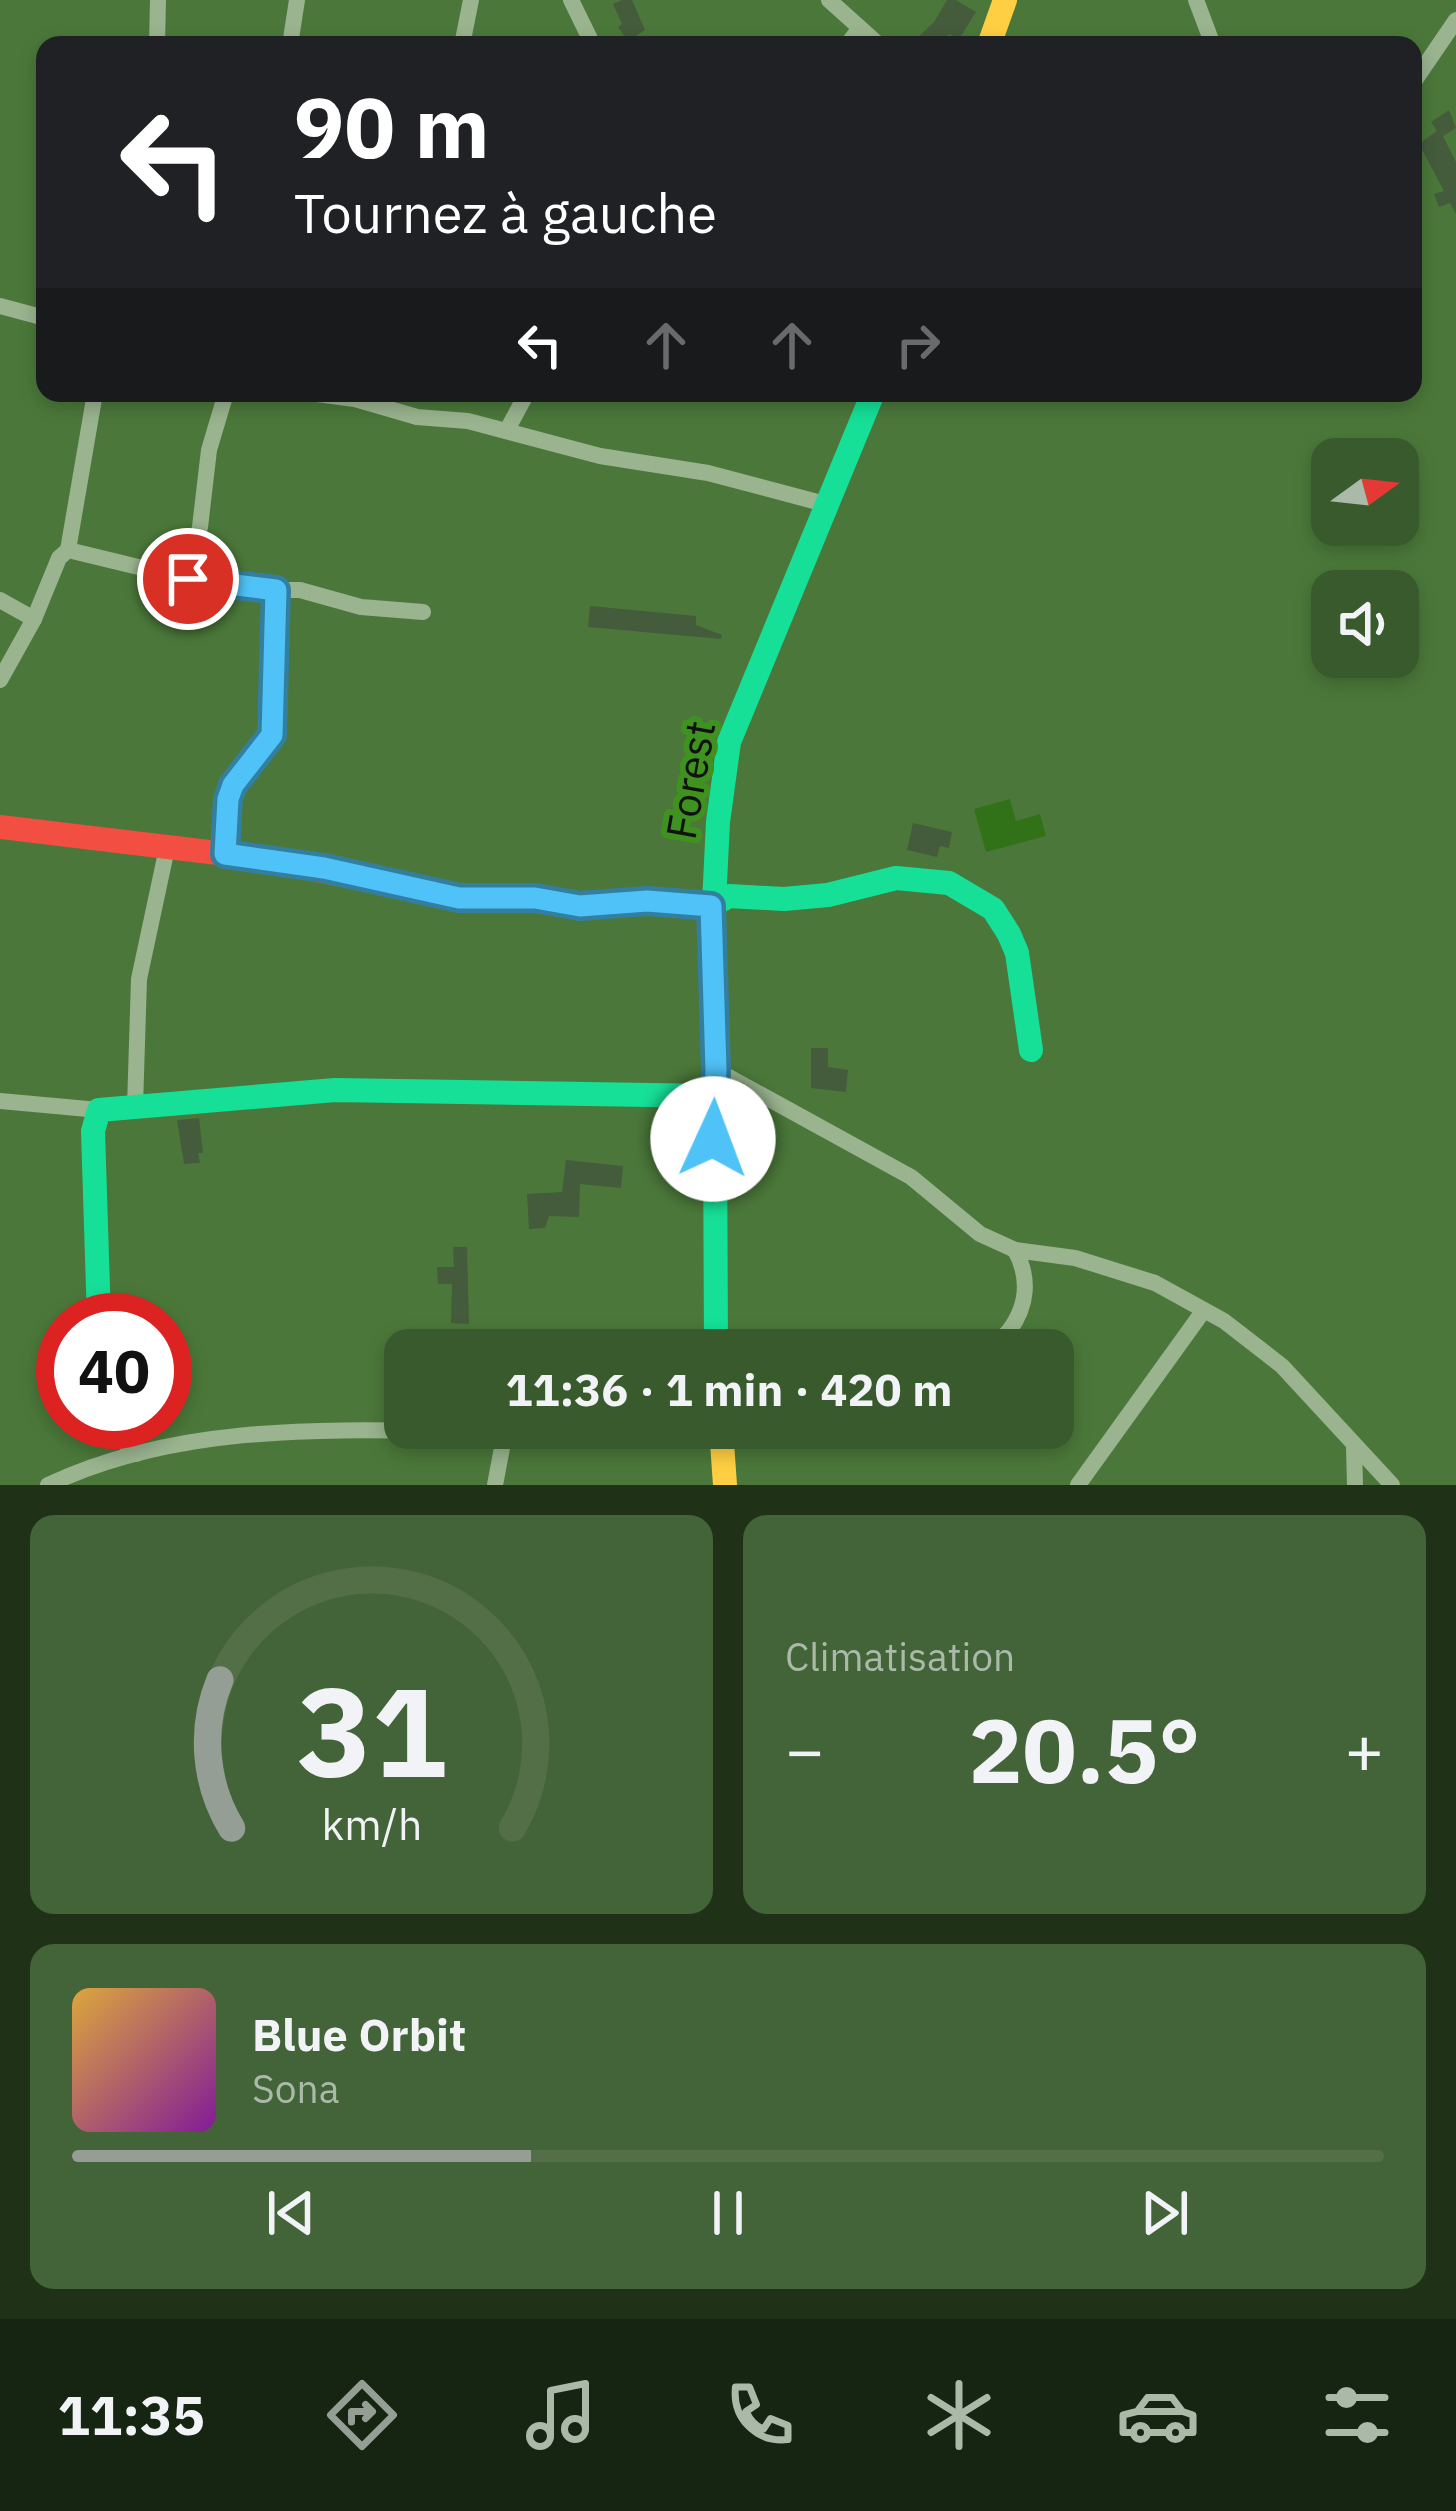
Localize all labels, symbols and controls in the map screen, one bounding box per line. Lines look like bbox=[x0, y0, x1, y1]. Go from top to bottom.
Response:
text: 90 m bbox=[294, 72, 490, 181]
icon: left bbox=[96, 84, 252, 240]
text: Tournez à gauche bbox=[294, 178, 717, 248]
icon: left bbox=[507, 312, 573, 378]
icon: ahead bbox=[633, 312, 699, 378]
icon: ahead bbox=[759, 312, 825, 378]
icon: right bbox=[885, 312, 951, 378]
north arrow bbox=[1311, 438, 1419, 546]
map controls bbox=[1311, 438, 1419, 678]
pin bbox=[137, 528, 239, 630]
icon: arrive bbox=[155, 546, 221, 612]
button: sound bbox=[1311, 570, 1419, 678]
street label: Forest bbox=[653, 717, 727, 843]
position arrow bbox=[650, 1076, 776, 1202]
speed limit sign: 40 bbox=[36, 1293, 192, 1449]
text: 11:36 · 1 min · 420 m bbox=[506, 1360, 952, 1418]
text: Climatisation bbox=[785, 1631, 1015, 1682]
text: 31 bbox=[297, 1649, 446, 1811]
text: 20.5° bbox=[968, 1691, 1201, 1808]
text: − bbox=[785, 1706, 825, 1792]
text: + bbox=[1344, 1706, 1384, 1792]
text: km/h bbox=[321, 1795, 422, 1851]
text: Blue Orbit bbox=[252, 2005, 466, 2063]
text: Sona bbox=[252, 2063, 339, 2114]
icon: previous bbox=[258, 2180, 324, 2246]
icon: pause bbox=[695, 2180, 761, 2246]
icon: next bbox=[1132, 2180, 1198, 2246]
icon: directions bbox=[320, 2373, 404, 2457]
icon: music bbox=[519, 2373, 603, 2457]
icon: phone bbox=[718, 2373, 802, 2457]
icon: climate bbox=[917, 2373, 1001, 2457]
icon: car bbox=[1116, 2373, 1200, 2457]
icon: filters bbox=[1315, 2373, 1399, 2457]
text: 11:35 bbox=[57, 2380, 205, 2450]

